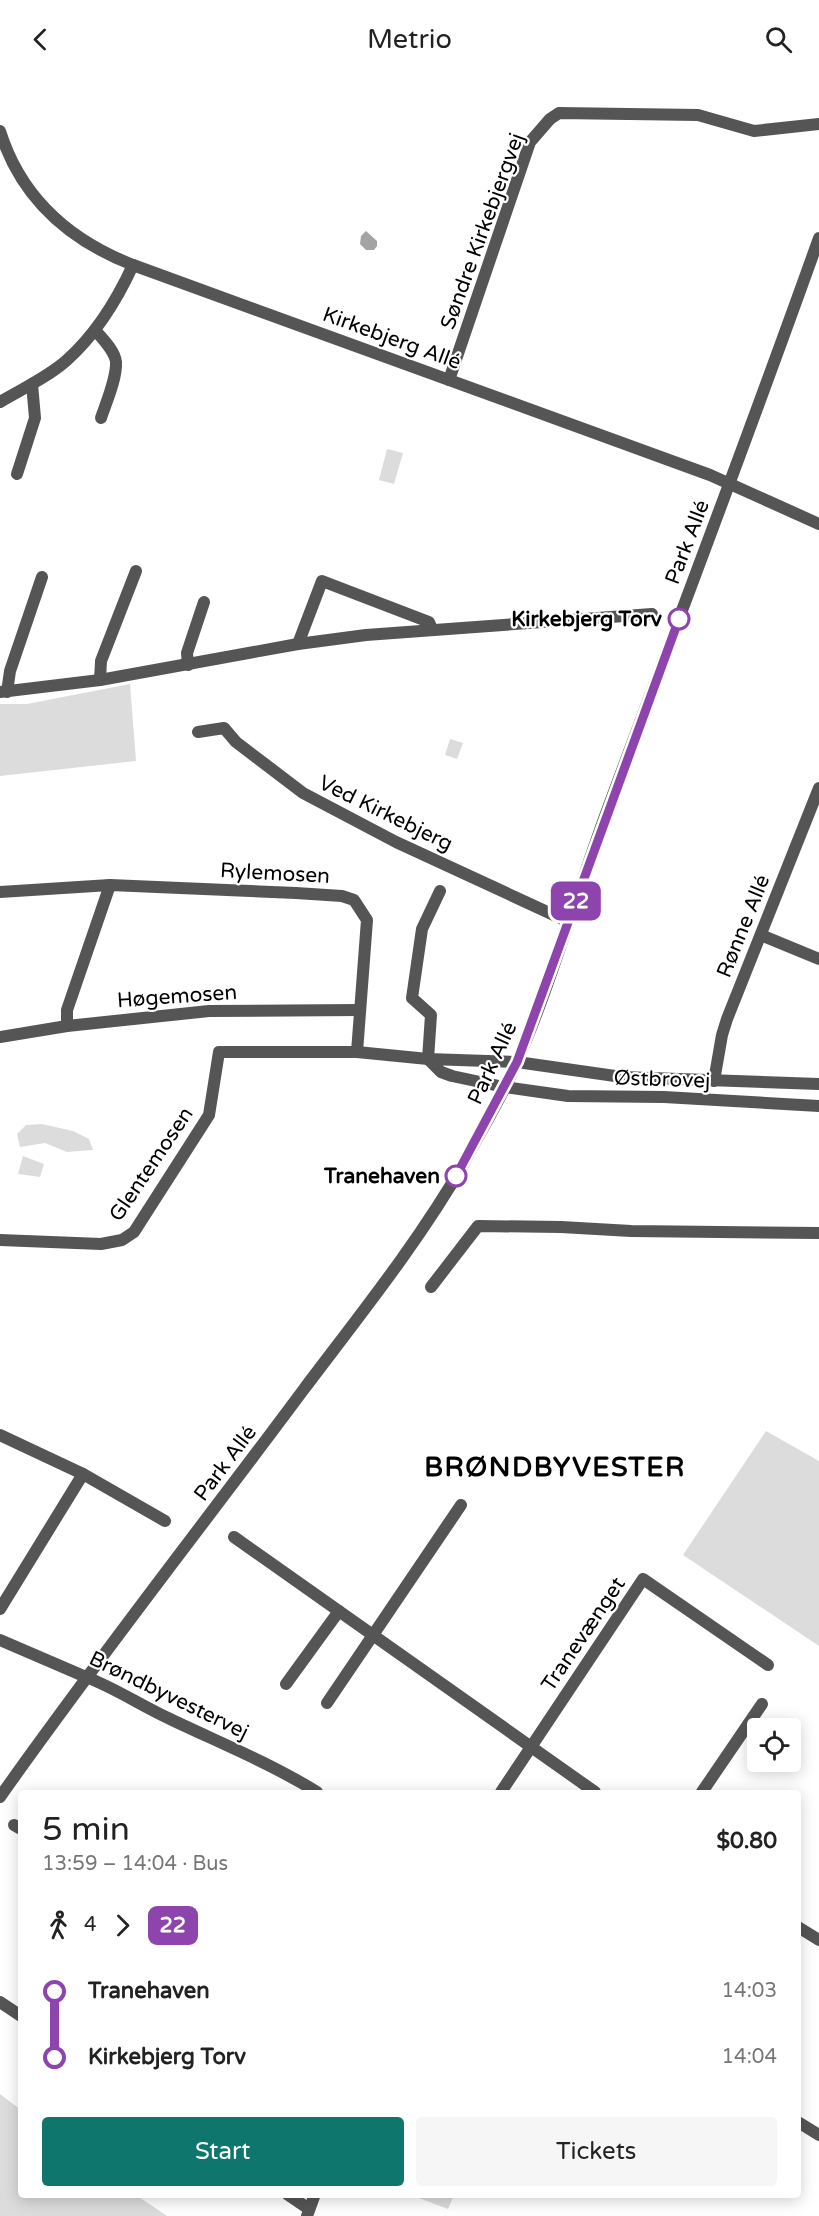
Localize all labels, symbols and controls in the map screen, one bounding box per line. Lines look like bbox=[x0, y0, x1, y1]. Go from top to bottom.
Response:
icon: back bbox=[24, 23, 57, 56]
text: Metrio bbox=[367, 23, 452, 56]
icon: search bbox=[762, 23, 795, 56]
street label: Søndre Kirkebjergvej bbox=[435, 130, 530, 333]
street label: Kirkebjerg Allé bbox=[319, 302, 464, 375]
street label: Park Allé bbox=[660, 496, 715, 588]
place label: Kirkebjerg Torv bbox=[511, 607, 662, 632]
marker: Kirkebjerg Torv bbox=[668, 608, 690, 630]
street label: Ved Kirkebjerg bbox=[315, 770, 457, 857]
street label: Rylemosen bbox=[219, 858, 331, 889]
street label: Rønne Allé bbox=[712, 871, 775, 981]
line badge: 22 bbox=[549, 882, 603, 920]
text: 22 bbox=[563, 889, 589, 914]
street label: Høgemosen bbox=[116, 980, 238, 1013]
street label: Park Allé bbox=[462, 1018, 522, 1108]
street label: Østbrovej bbox=[613, 1065, 711, 1094]
street label: Glentemosen bbox=[104, 1103, 199, 1226]
place label: Tranehaven bbox=[323, 1164, 440, 1189]
marker: Tranehaven bbox=[445, 1165, 467, 1187]
street label: Park Allé bbox=[189, 1420, 262, 1506]
district label: BRØNDBYVESTER bbox=[424, 1451, 686, 1484]
street label: Tranevænget bbox=[536, 1573, 631, 1696]
street label: Brøndbyvestervej bbox=[85, 1646, 253, 1745]
map controls bbox=[747, 1718, 801, 1772]
button: locate bbox=[747, 1718, 801, 1772]
text: 5 min bbox=[42, 1810, 130, 1849]
text: $0.80 bbox=[716, 1828, 777, 1854]
text: 13:59 – 14:04 · Bus bbox=[42, 1852, 228, 1876]
icon: walk bbox=[42, 1909, 75, 1942]
icon: forward bbox=[106, 1909, 139, 1942]
text: 4 bbox=[84, 1913, 97, 1937]
text: 22 bbox=[160, 1913, 186, 1938]
text: Tranehaven bbox=[88, 1978, 210, 2004]
text: 14:03 bbox=[722, 1979, 777, 2003]
text: Kirkebjerg Torv bbox=[88, 2044, 246, 2070]
text: 14:04 bbox=[722, 2045, 777, 2069]
button: Start bbox=[42, 2117, 404, 2186]
button: Tickets bbox=[416, 2117, 777, 2186]

